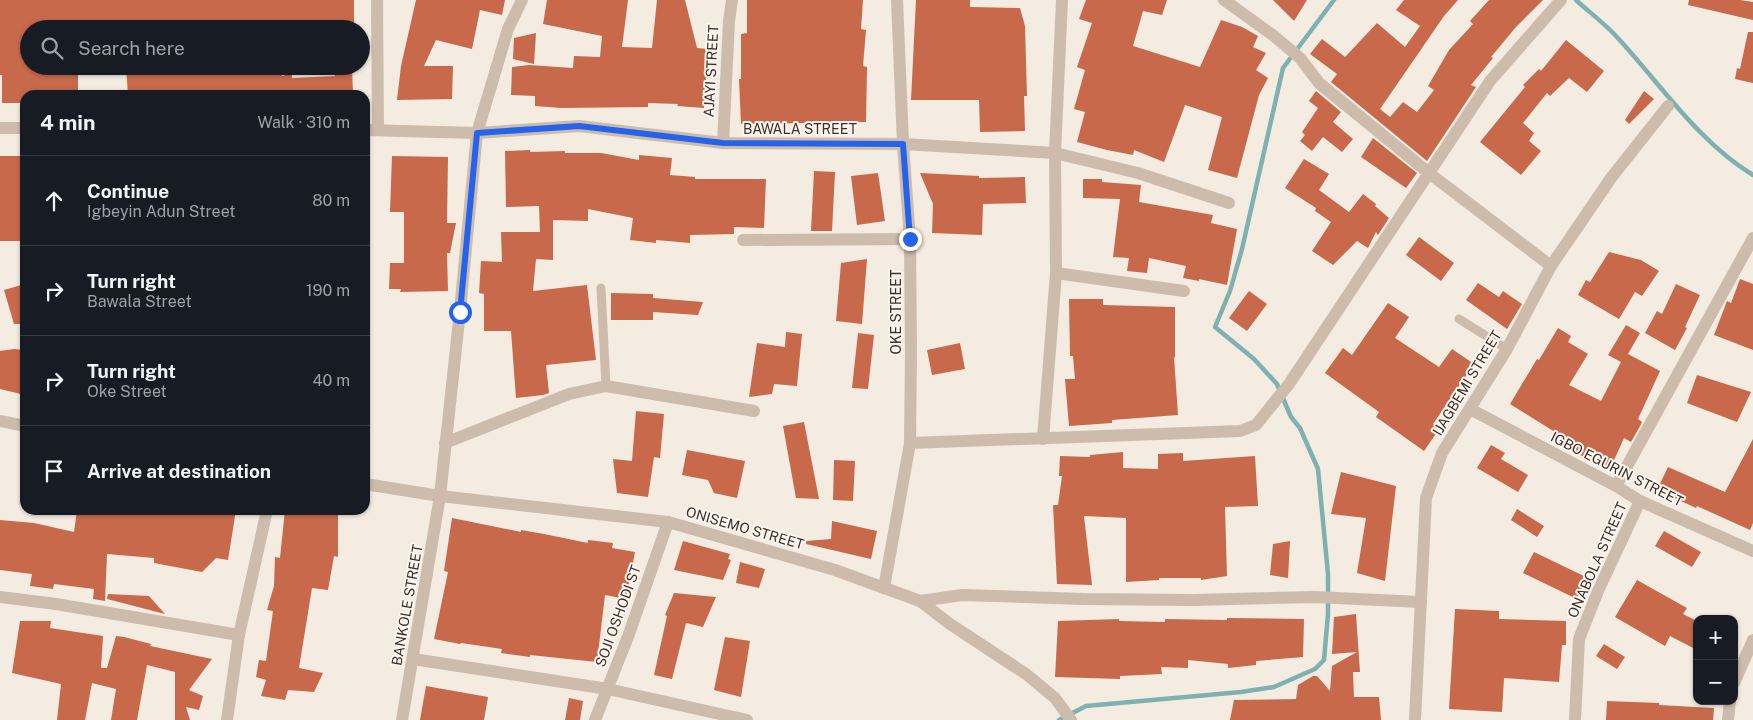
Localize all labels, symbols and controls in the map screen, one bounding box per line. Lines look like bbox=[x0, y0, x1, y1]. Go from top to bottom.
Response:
search box bbox=[20, 20, 370, 75]
street label: AJAYI STREET bbox=[701, 24, 721, 118]
icon: search bbox=[38, 34, 66, 62]
text: Search here bbox=[78, 37, 185, 59]
text: 4 min bbox=[40, 110, 95, 135]
text: Walk · 310 m bbox=[257, 113, 350, 132]
street label: BAWALA STREET bbox=[743, 121, 857, 137]
text: Continue bbox=[87, 180, 169, 202]
icon: ahead bbox=[40, 187, 68, 215]
text: 80 m bbox=[312, 191, 350, 210]
text: Igbeyin Adun Street bbox=[87, 202, 236, 221]
route end bbox=[899, 228, 922, 251]
text: Turn right bbox=[87, 270, 176, 292]
street label: OKE STREET bbox=[888, 270, 904, 354]
icon: right bbox=[40, 277, 68, 305]
text: 190 m bbox=[306, 281, 350, 300]
text: Bawala Street bbox=[87, 292, 192, 311]
route start bbox=[449, 301, 472, 324]
street label: IJAGBEMI STREET bbox=[1429, 328, 1505, 438]
text: Turn right bbox=[87, 360, 176, 382]
icon: right bbox=[40, 367, 68, 395]
text: 40 m bbox=[312, 371, 350, 390]
text: Oke Street bbox=[87, 382, 167, 401]
street label: IGBO EGURIN STREET bbox=[1548, 429, 1686, 509]
icon: arrive bbox=[40, 457, 68, 485]
text: Arrive at destination bbox=[87, 460, 271, 482]
street label: ONABOLA STREET bbox=[1564, 500, 1630, 620]
street label: ONISEMO STREET bbox=[684, 504, 806, 552]
street label: BANKOLE STREET bbox=[388, 543, 426, 667]
street label: SOJI OSHODI ST bbox=[592, 563, 644, 669]
map controls bbox=[1693, 615, 1738, 705]
button: + bbox=[1693, 615, 1738, 660]
button: − bbox=[1693, 660, 1738, 705]

